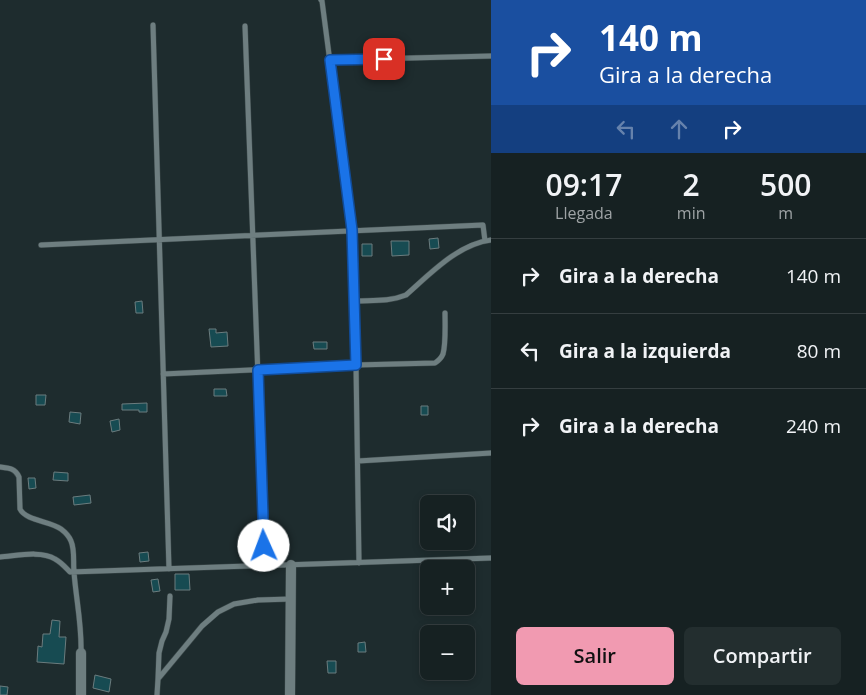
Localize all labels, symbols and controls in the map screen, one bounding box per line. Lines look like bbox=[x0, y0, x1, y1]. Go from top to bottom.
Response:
text: 140 m bbox=[599, 14, 703, 61]
icon: right bbox=[516, 20, 581, 85]
pin bbox=[363, 38, 405, 80]
icon: arrive bbox=[370, 45, 398, 73]
text: Gira a la derecha bbox=[599, 59, 772, 89]
icon: left bbox=[612, 115, 640, 143]
icon: ahead bbox=[665, 115, 693, 143]
icon: right bbox=[718, 115, 746, 143]
text: 09:17 bbox=[546, 164, 622, 205]
text: 2 bbox=[683, 164, 700, 205]
text: 500 bbox=[760, 164, 811, 205]
text: Llegada bbox=[555, 202, 613, 224]
text: min bbox=[677, 202, 706, 224]
text: m bbox=[778, 202, 793, 224]
icon: right bbox=[516, 262, 544, 290]
text: Gira a la derecha bbox=[559, 263, 719, 289]
text: 140 m bbox=[786, 263, 841, 289]
icon: left bbox=[516, 337, 544, 365]
text: Gira a la izquierda bbox=[559, 338, 731, 364]
text: 80 m bbox=[797, 338, 841, 364]
icon: right bbox=[516, 412, 544, 440]
text: Gira a la derecha bbox=[559, 413, 719, 439]
text: 240 m bbox=[786, 413, 841, 439]
map controls bbox=[420, 495, 475, 680]
button: sound bbox=[420, 495, 475, 550]
position arrow bbox=[237, 519, 289, 571]
button: + bbox=[420, 560, 475, 615]
button: − bbox=[420, 625, 475, 680]
button: Salir bbox=[516, 627, 674, 685]
button: Compartir bbox=[684, 627, 841, 685]

